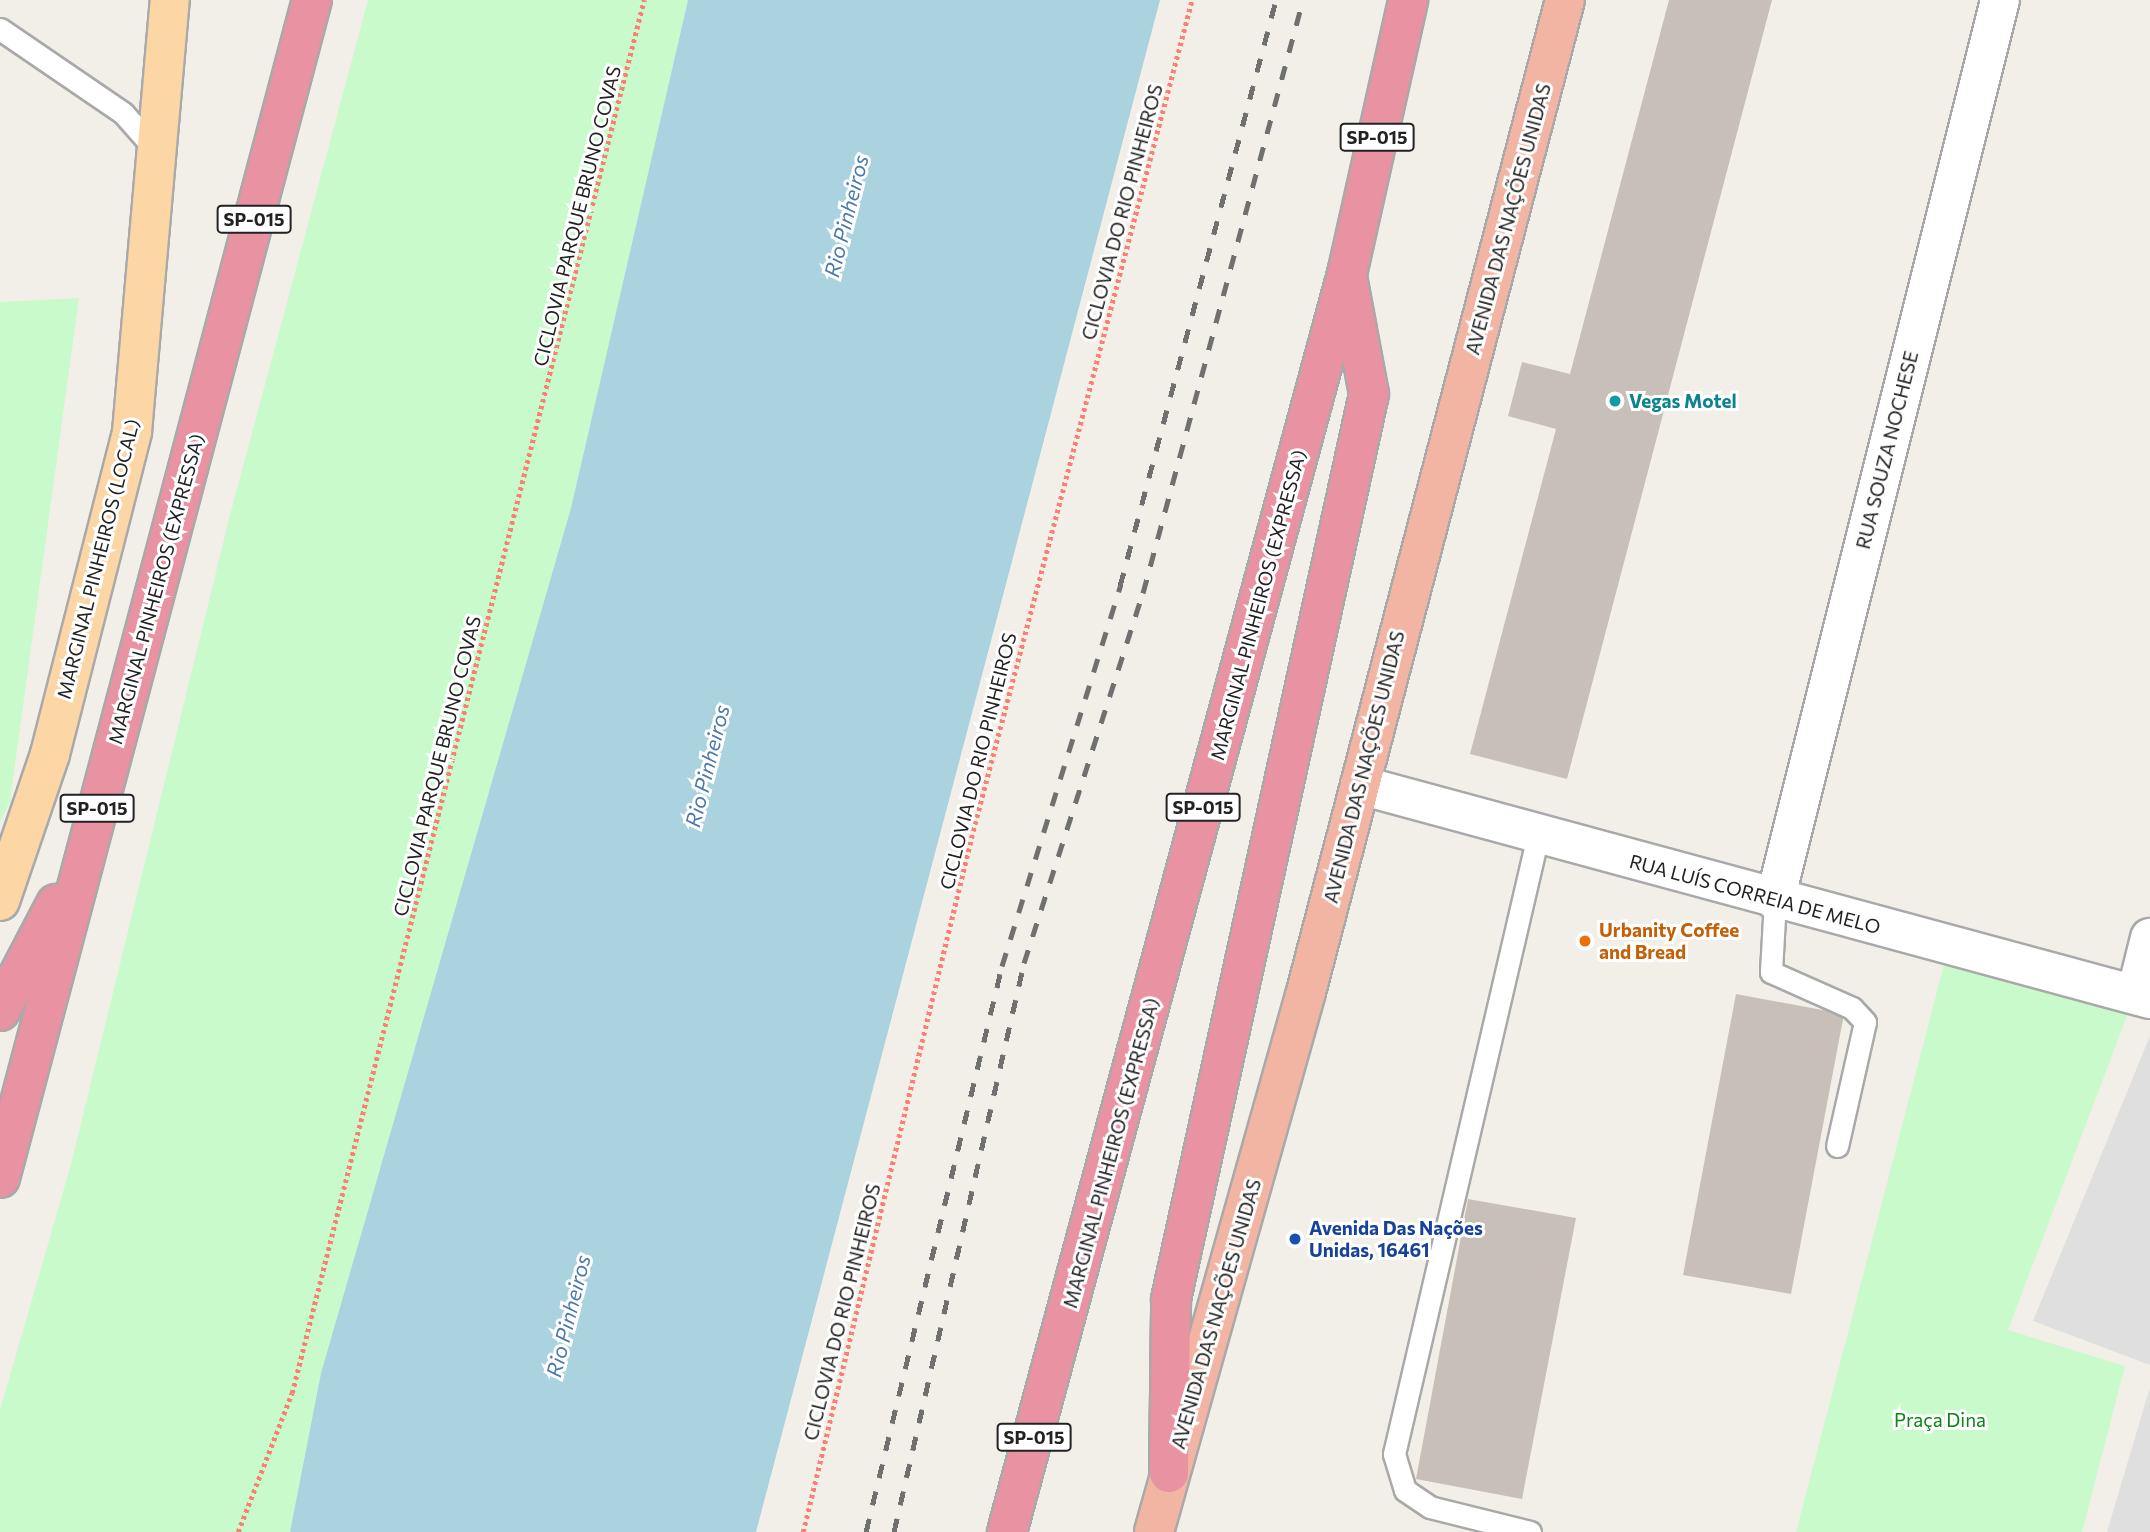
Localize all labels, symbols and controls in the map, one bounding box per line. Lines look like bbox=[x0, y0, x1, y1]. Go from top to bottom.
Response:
street label: CICLOVIA PARQUE BRUNO COVAS bbox=[529, 63, 625, 369]
street label: AVENIDA DAS NAÇÕES UNIDAS bbox=[1461, 81, 1555, 357]
street label: CICLOVIA DO RIO PINHEIROS bbox=[1077, 82, 1167, 342]
road number: SP-015 bbox=[1338, 122, 1416, 152]
water label: Rio Pinheiros bbox=[819, 152, 873, 280]
road number: SP-015 bbox=[216, 204, 292, 233]
street label: RUA SOUZA NOCHESE bbox=[1851, 349, 1923, 551]
place label: Vegas Motel bbox=[1629, 390, 1737, 412]
marker: Vegas Motel bbox=[1607, 393, 1623, 409]
street label: MARGINAL PINHEIROS (LOCAL) bbox=[52, 417, 144, 701]
street label: MARGINAL PINHEIROS (EXPRESSA) bbox=[104, 431, 208, 747]
street label: MARGINAL PINHEIROS (EXPRESSA) bbox=[1206, 447, 1310, 763]
street label: CICLOVIA PARQUE BRUNO COVAS bbox=[389, 613, 485, 919]
street label: AVENIDA DAS NAÇÕES UNIDAS bbox=[1319, 628, 1409, 906]
street label: CICLOVIA DO RIO PINHEIROS bbox=[935, 630, 1021, 892]
water label: Rio Pinheiros bbox=[680, 702, 734, 830]
road number: SP-015 bbox=[1164, 792, 1242, 822]
road number: SP-015 bbox=[58, 794, 136, 822]
street label: RUA LUÍS CORREIA DE MELO bbox=[1627, 849, 1883, 939]
place label: Urbanity Coffee and Bread bbox=[1599, 919, 1739, 963]
marker: Urbanity Coffee and Bread bbox=[1577, 933, 1593, 949]
street label: MARGINAL PINHEIROS (EXPRESSA) bbox=[1059, 995, 1163, 1311]
street label: AVENIDA DAS NAÇÕES UNIDAS bbox=[1166, 1176, 1266, 1452]
street label: CICLOVIA DO RIO PINHEIROS bbox=[799, 1181, 885, 1443]
place label: Avenida Das Nações Unidas, 16461 bbox=[1309, 1217, 1483, 1261]
marker: Avenida Das Nações Unidas, 16461 bbox=[1287, 1231, 1303, 1247]
water label: Rio Pinheiros bbox=[541, 1252, 595, 1380]
park label: Praça Dina bbox=[1894, 1409, 1986, 1431]
road number: SP-015 bbox=[996, 1422, 1072, 1452]

